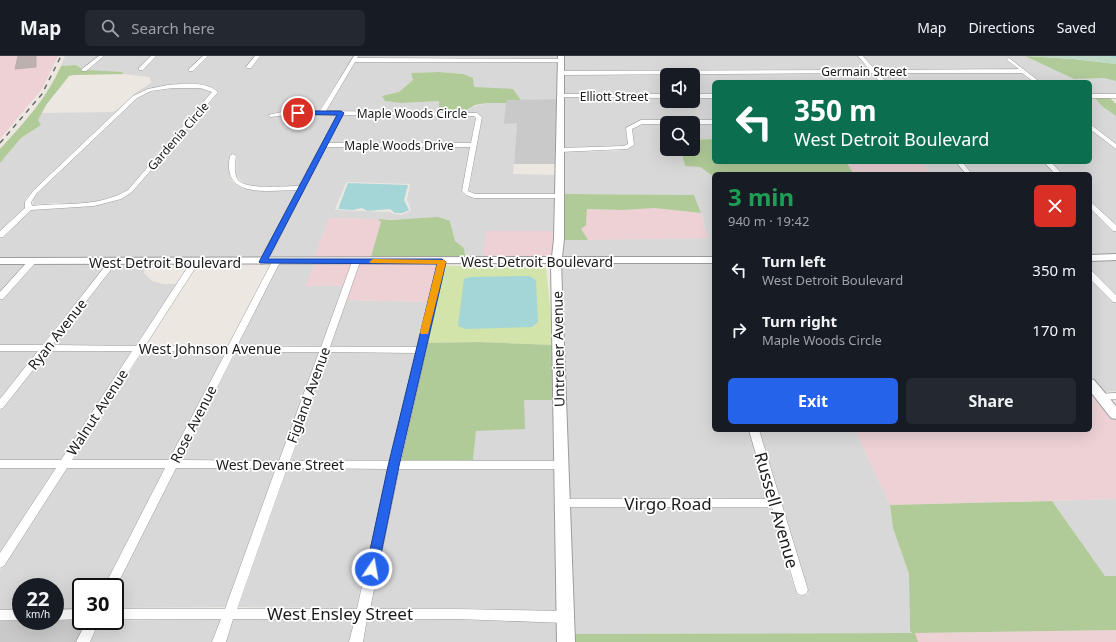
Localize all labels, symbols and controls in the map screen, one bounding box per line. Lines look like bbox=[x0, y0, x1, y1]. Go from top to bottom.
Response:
search box bbox=[85, 10, 365, 46]
text: Map bbox=[20, 15, 61, 41]
icon: search bbox=[99, 17, 121, 39]
text: Search here bbox=[131, 18, 215, 38]
text: Map bbox=[917, 18, 946, 37]
text: Directions bbox=[968, 18, 1035, 37]
text: Saved bbox=[1057, 18, 1096, 37]
street label: Germain Street bbox=[821, 63, 907, 80]
map controls bbox=[660, 68, 700, 156]
button: sound bbox=[660, 68, 700, 108]
street label: Elliott Street bbox=[580, 88, 649, 105]
text: 350 m bbox=[794, 91, 877, 129]
pin bbox=[281, 96, 315, 130]
icon: left bbox=[728, 96, 780, 148]
street label: Gardenia Circle bbox=[143, 98, 213, 174]
icon: arrive bbox=[287, 102, 309, 124]
street label: Maple Woods Circle bbox=[357, 105, 468, 122]
button: search bbox=[660, 116, 700, 156]
text: West Detroit Boulevard bbox=[794, 127, 989, 151]
street label: Maple Woods Drive bbox=[344, 137, 454, 154]
text: 3 min bbox=[728, 180, 794, 213]
button: close bbox=[1034, 185, 1076, 227]
text: 940 m · 19:42 bbox=[728, 212, 809, 230]
text: Turn left bbox=[762, 251, 826, 271]
street label: West Detroit Boulevard bbox=[461, 252, 613, 271]
street label: West Detroit Boulevard bbox=[89, 253, 241, 272]
icon: left bbox=[728, 259, 750, 281]
text: 350 m bbox=[1032, 260, 1076, 280]
text: West Detroit Boulevard bbox=[762, 271, 903, 289]
street label: Untreiner Avenue bbox=[547, 291, 569, 407]
street label: Ryan Avenue bbox=[23, 295, 91, 373]
text: Turn right bbox=[762, 311, 837, 331]
icon: right bbox=[728, 319, 750, 341]
text: 170 m bbox=[1032, 320, 1076, 340]
text: Maple Woods Circle bbox=[762, 331, 882, 349]
street label: West Johnson Avenue bbox=[139, 339, 281, 358]
street label: Figland Avenue bbox=[282, 344, 334, 446]
street label: Walnut Avenue bbox=[62, 365, 132, 459]
button: Exit bbox=[728, 378, 898, 424]
button: Share bbox=[906, 378, 1076, 424]
street label: Rose Avenue bbox=[165, 382, 221, 466]
street label: Russell Avenue bbox=[749, 449, 805, 571]
street label: West Devane Street bbox=[216, 455, 344, 474]
street label: Virgo Road bbox=[624, 492, 712, 515]
position arrow bbox=[351, 548, 393, 590]
speed limit sign: 30 bbox=[72, 578, 124, 630]
text: 22 bbox=[27, 585, 49, 612]
street label: West Ensley Street bbox=[267, 602, 413, 625]
text: km/h bbox=[26, 607, 50, 621]

